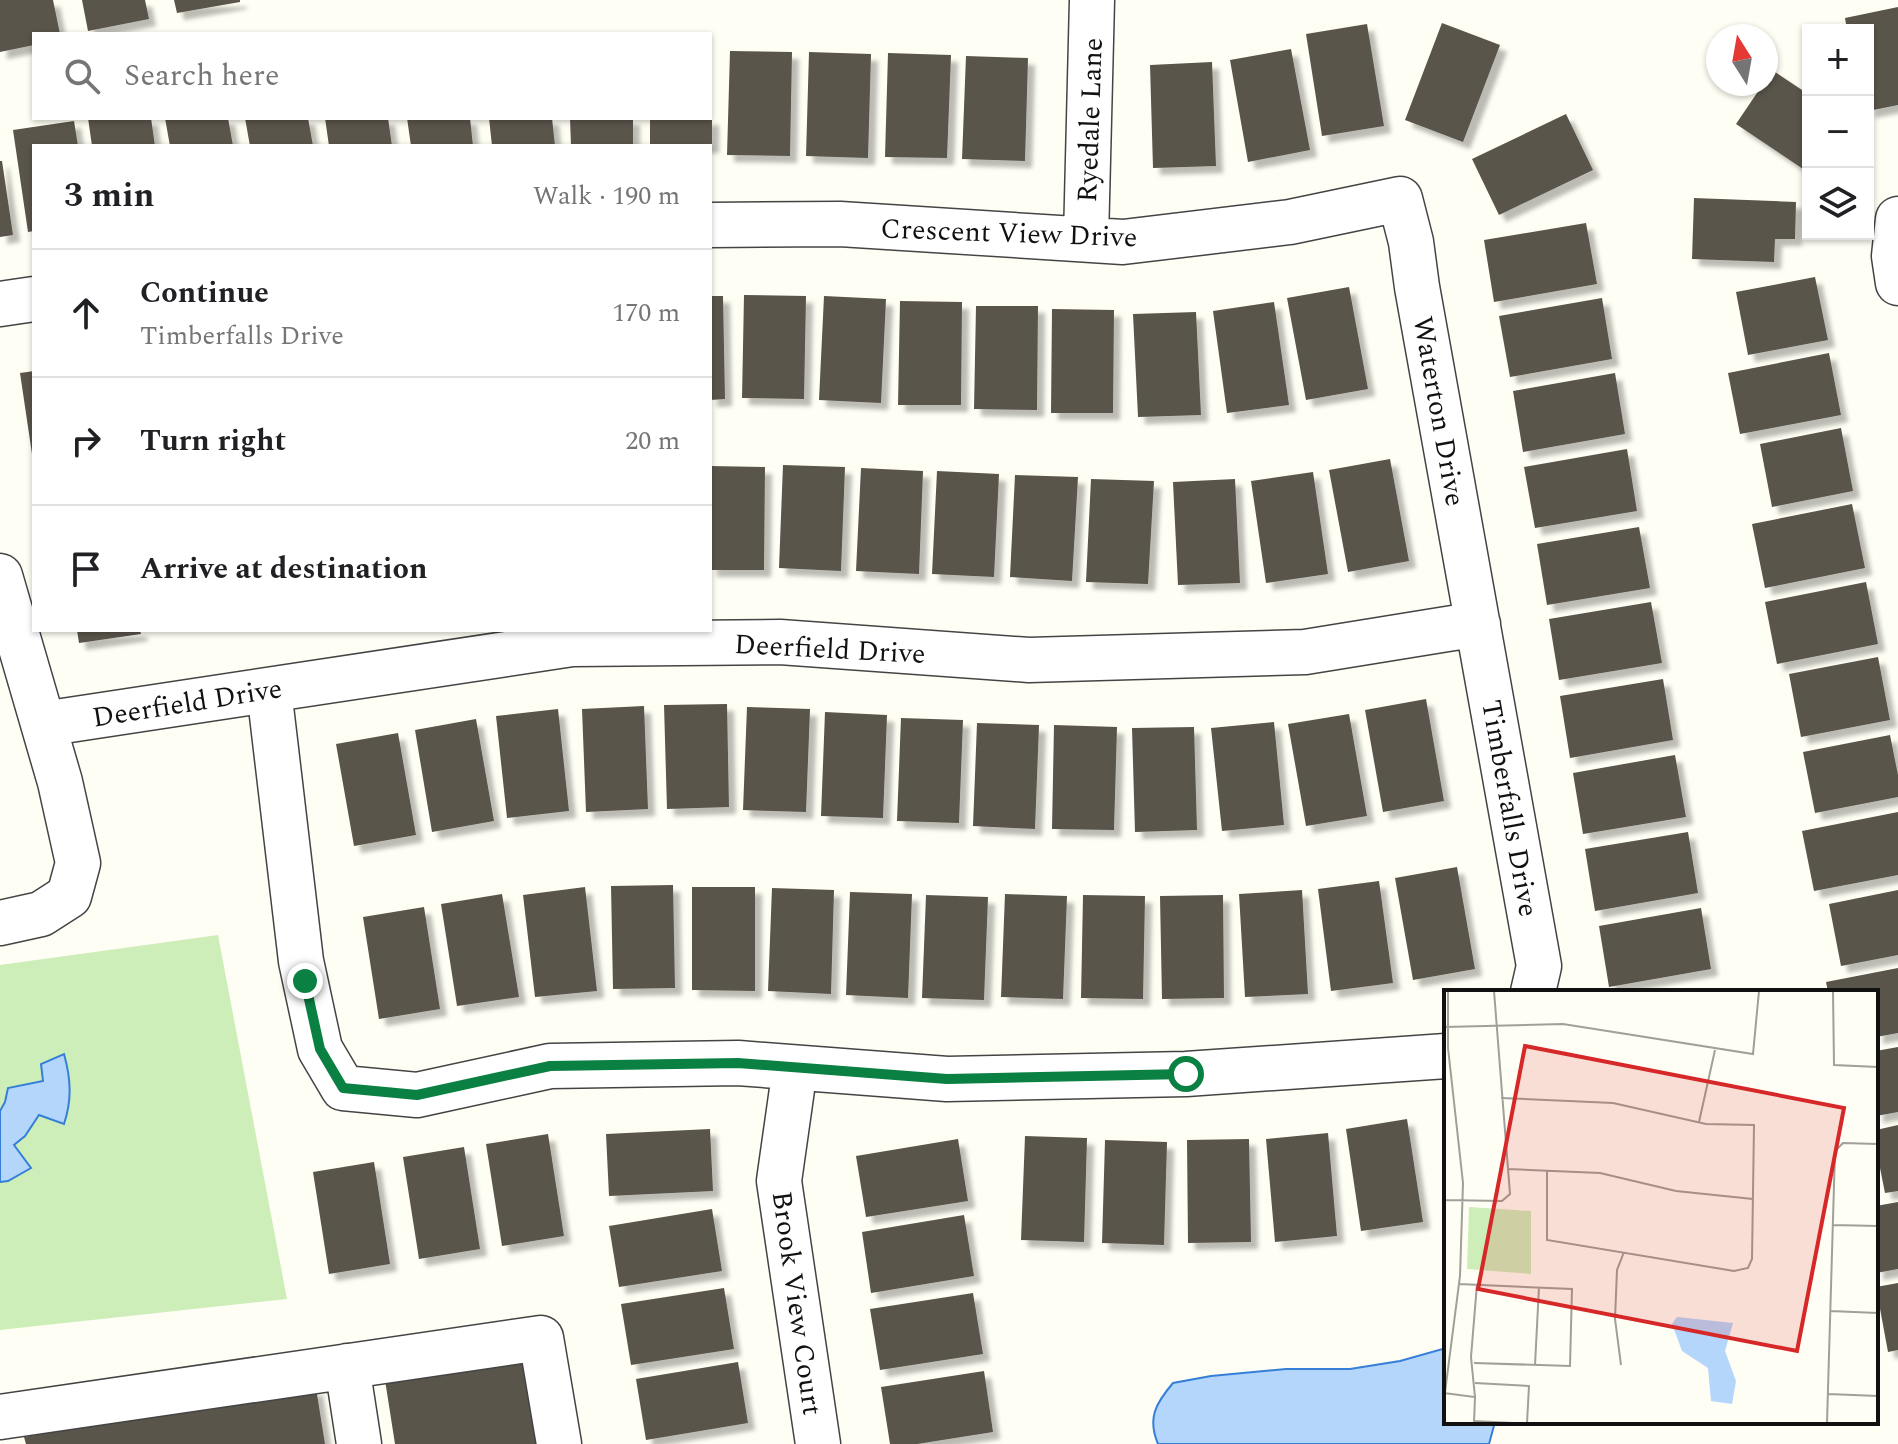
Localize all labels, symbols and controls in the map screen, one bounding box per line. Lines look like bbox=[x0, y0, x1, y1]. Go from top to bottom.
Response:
north arrow bbox=[1706, 24, 1778, 96]
map controls bbox=[1802, 24, 1874, 240]
button: + bbox=[1802, 24, 1874, 96]
search box bbox=[32, 32, 712, 120]
street label: Ryedale Lane bbox=[1066, 37, 1115, 203]
text: Search here bbox=[124, 53, 280, 99]
icon: search bbox=[60, 54, 104, 98]
button: − bbox=[1802, 96, 1874, 168]
button: layers bbox=[1802, 168, 1874, 240]
text: 3 min bbox=[64, 170, 154, 222]
text: Walk · 190 m bbox=[533, 176, 680, 216]
street label: Crescent View Drive bbox=[880, 208, 1138, 259]
text: Continue bbox=[140, 270, 269, 316]
icon: ahead bbox=[64, 291, 108, 335]
text: 170 m bbox=[612, 293, 680, 333]
street label: Waterton Drive bbox=[1401, 313, 1476, 510]
text: Timberfalls Drive bbox=[140, 316, 344, 356]
text: Turn right bbox=[140, 418, 286, 464]
icon: right bbox=[64, 419, 108, 463]
text: 20 m bbox=[625, 421, 680, 461]
text: Arrive at destination bbox=[140, 546, 427, 592]
icon: arrive bbox=[64, 547, 108, 591]
street label: Deerfield Drive bbox=[733, 623, 927, 676]
street label: Deerfield Drive bbox=[89, 667, 285, 740]
street label: Timberfalls Drive bbox=[1469, 696, 1550, 920]
route end bbox=[287, 963, 323, 999]
inset map bbox=[1444, 990, 1878, 1424]
route start bbox=[1168, 1056, 1204, 1092]
street label: Brook View Court bbox=[760, 1188, 834, 1418]

